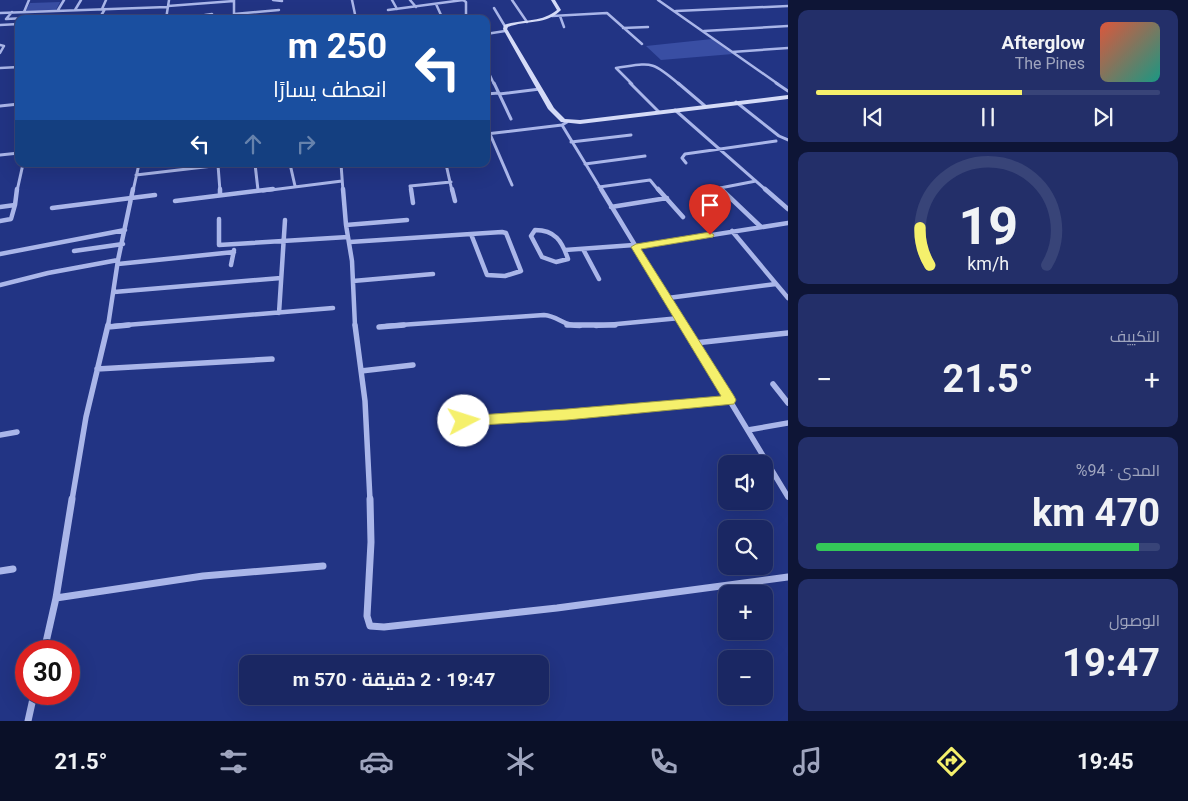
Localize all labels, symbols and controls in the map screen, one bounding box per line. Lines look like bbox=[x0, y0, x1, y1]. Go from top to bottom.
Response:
text: 250 m bbox=[288, 26, 387, 67]
text: Afterglow bbox=[1001, 31, 1085, 54]
icon: left bbox=[405, 35, 470, 100]
text: The Pines bbox=[1015, 54, 1085, 73]
text: انعطف يسارًا bbox=[273, 77, 387, 102]
icon: previous bbox=[859, 103, 887, 131]
icon: pause bbox=[974, 103, 1002, 131]
icon: next bbox=[1089, 103, 1117, 131]
icon: left bbox=[186, 130, 214, 158]
icon: ahead bbox=[239, 130, 267, 158]
icon: right bbox=[292, 130, 320, 158]
pin bbox=[689, 184, 731, 235]
icon: arrive bbox=[696, 191, 724, 219]
text: 19 bbox=[958, 196, 1018, 257]
text: km/h bbox=[967, 253, 1009, 274]
text: التكييف bbox=[1110, 327, 1160, 346]
text: 21.5° bbox=[942, 357, 1034, 401]
text: − bbox=[816, 363, 832, 396]
text: + bbox=[1144, 363, 1160, 396]
position arrow bbox=[437, 394, 489, 446]
map controls bbox=[718, 455, 773, 705]
button: sound bbox=[718, 455, 773, 510]
text: المدى · 94% bbox=[1076, 461, 1160, 480]
text: 470 km bbox=[1032, 491, 1160, 535]
button: search bbox=[718, 520, 773, 575]
button: + bbox=[718, 585, 773, 640]
text: الوصول bbox=[1109, 611, 1160, 630]
speed limit sign: 30 bbox=[15, 640, 80, 705]
text: 19:47 bbox=[1062, 641, 1160, 685]
button: − bbox=[718, 650, 773, 705]
text: 19:47 · 2 دقيقة · 570 m bbox=[293, 668, 495, 691]
icon: filters bbox=[216, 744, 251, 779]
icon: car bbox=[359, 744, 394, 779]
icon: climate bbox=[503, 744, 538, 779]
icon: phone bbox=[646, 744, 681, 779]
icon: music bbox=[790, 744, 825, 779]
icon: directions bbox=[934, 744, 969, 779]
text: 21.5° bbox=[54, 749, 107, 774]
text: 19:45 bbox=[1077, 749, 1134, 774]

